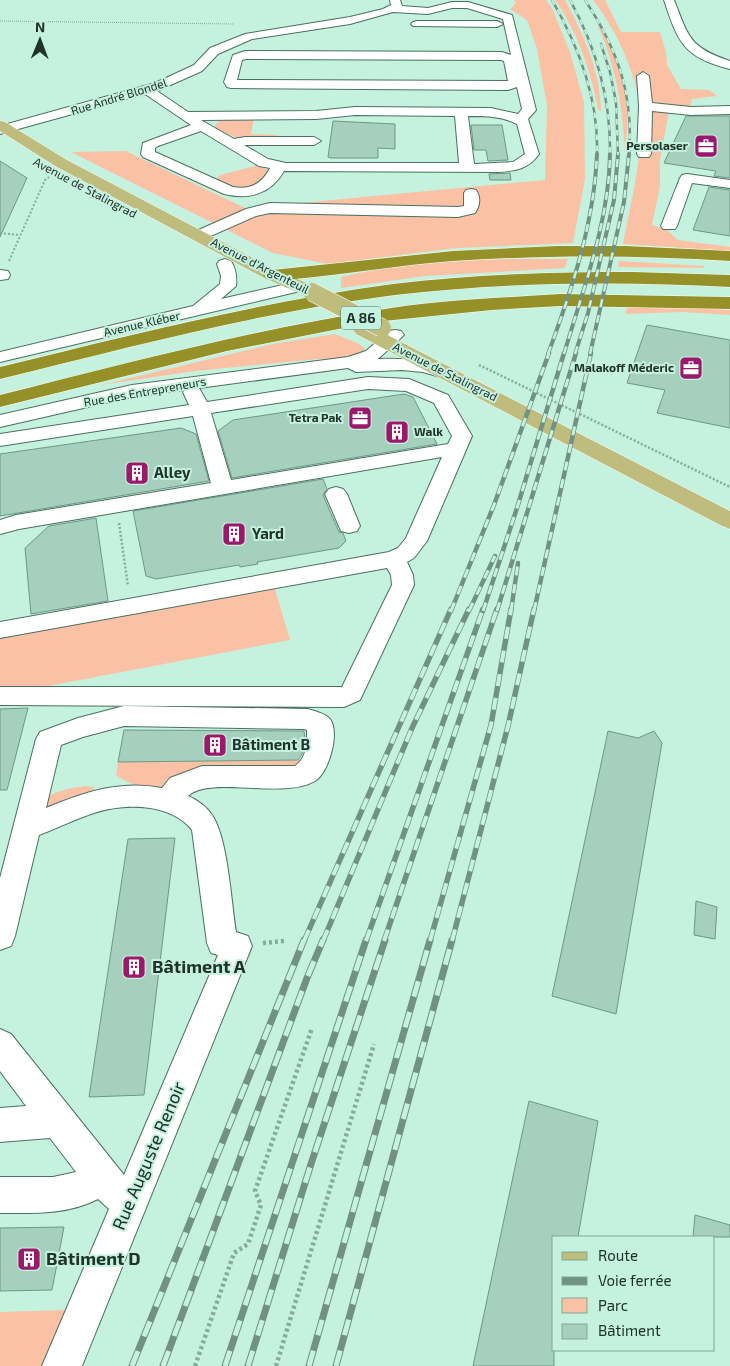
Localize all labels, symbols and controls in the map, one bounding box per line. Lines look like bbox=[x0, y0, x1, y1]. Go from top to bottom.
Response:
north arrow bbox=[15, 15, 65, 65]
text: N bbox=[35, 18, 45, 35]
street label: Rue André Blondel bbox=[69, 75, 169, 117]
office icon: Persolaser bbox=[693, 133, 719, 159]
place label: Persolaser bbox=[626, 138, 688, 152]
street label: Avenue de Stalingrad bbox=[31, 154, 140, 220]
street label: Avenue d'Argenteuil bbox=[209, 234, 312, 296]
road number: A 86 bbox=[341, 306, 381, 330]
street label: Avenue Kléber bbox=[102, 307, 182, 339]
street label: Avenue de Stalingrad bbox=[391, 339, 500, 403]
office icon: Malakoff Méderic bbox=[678, 355, 704, 381]
place label: Malakoff Méderic bbox=[574, 360, 674, 374]
street label: Rue des Entrepreneurs bbox=[83, 373, 207, 409]
office icon: Tetra Pak bbox=[347, 405, 373, 431]
place label: Tetra Pak bbox=[289, 410, 342, 424]
building icon: Walk bbox=[384, 419, 410, 445]
place label: Walk bbox=[414, 424, 443, 438]
building icon: Alley bbox=[124, 460, 150, 486]
place label: Alley bbox=[154, 463, 191, 482]
building icon: Yard bbox=[221, 521, 247, 547]
place label: Yard bbox=[252, 524, 284, 542]
building icon: Bâtiment B bbox=[202, 732, 228, 758]
place label: Bâtiment B bbox=[232, 735, 310, 753]
building icon: Bâtiment A bbox=[121, 954, 147, 980]
place label: Bâtiment A bbox=[152, 955, 246, 977]
street label: Rue Auguste Renoir bbox=[107, 1078, 189, 1233]
legend bbox=[552, 1236, 715, 1351]
building icon: Bâtiment D bbox=[16, 1246, 42, 1272]
text: Route bbox=[598, 1246, 638, 1264]
place label: Bâtiment D bbox=[46, 1247, 141, 1269]
text: Voie ferrée bbox=[598, 1271, 672, 1289]
text: Parc bbox=[598, 1296, 628, 1314]
text: Bâtiment bbox=[598, 1321, 661, 1339]

